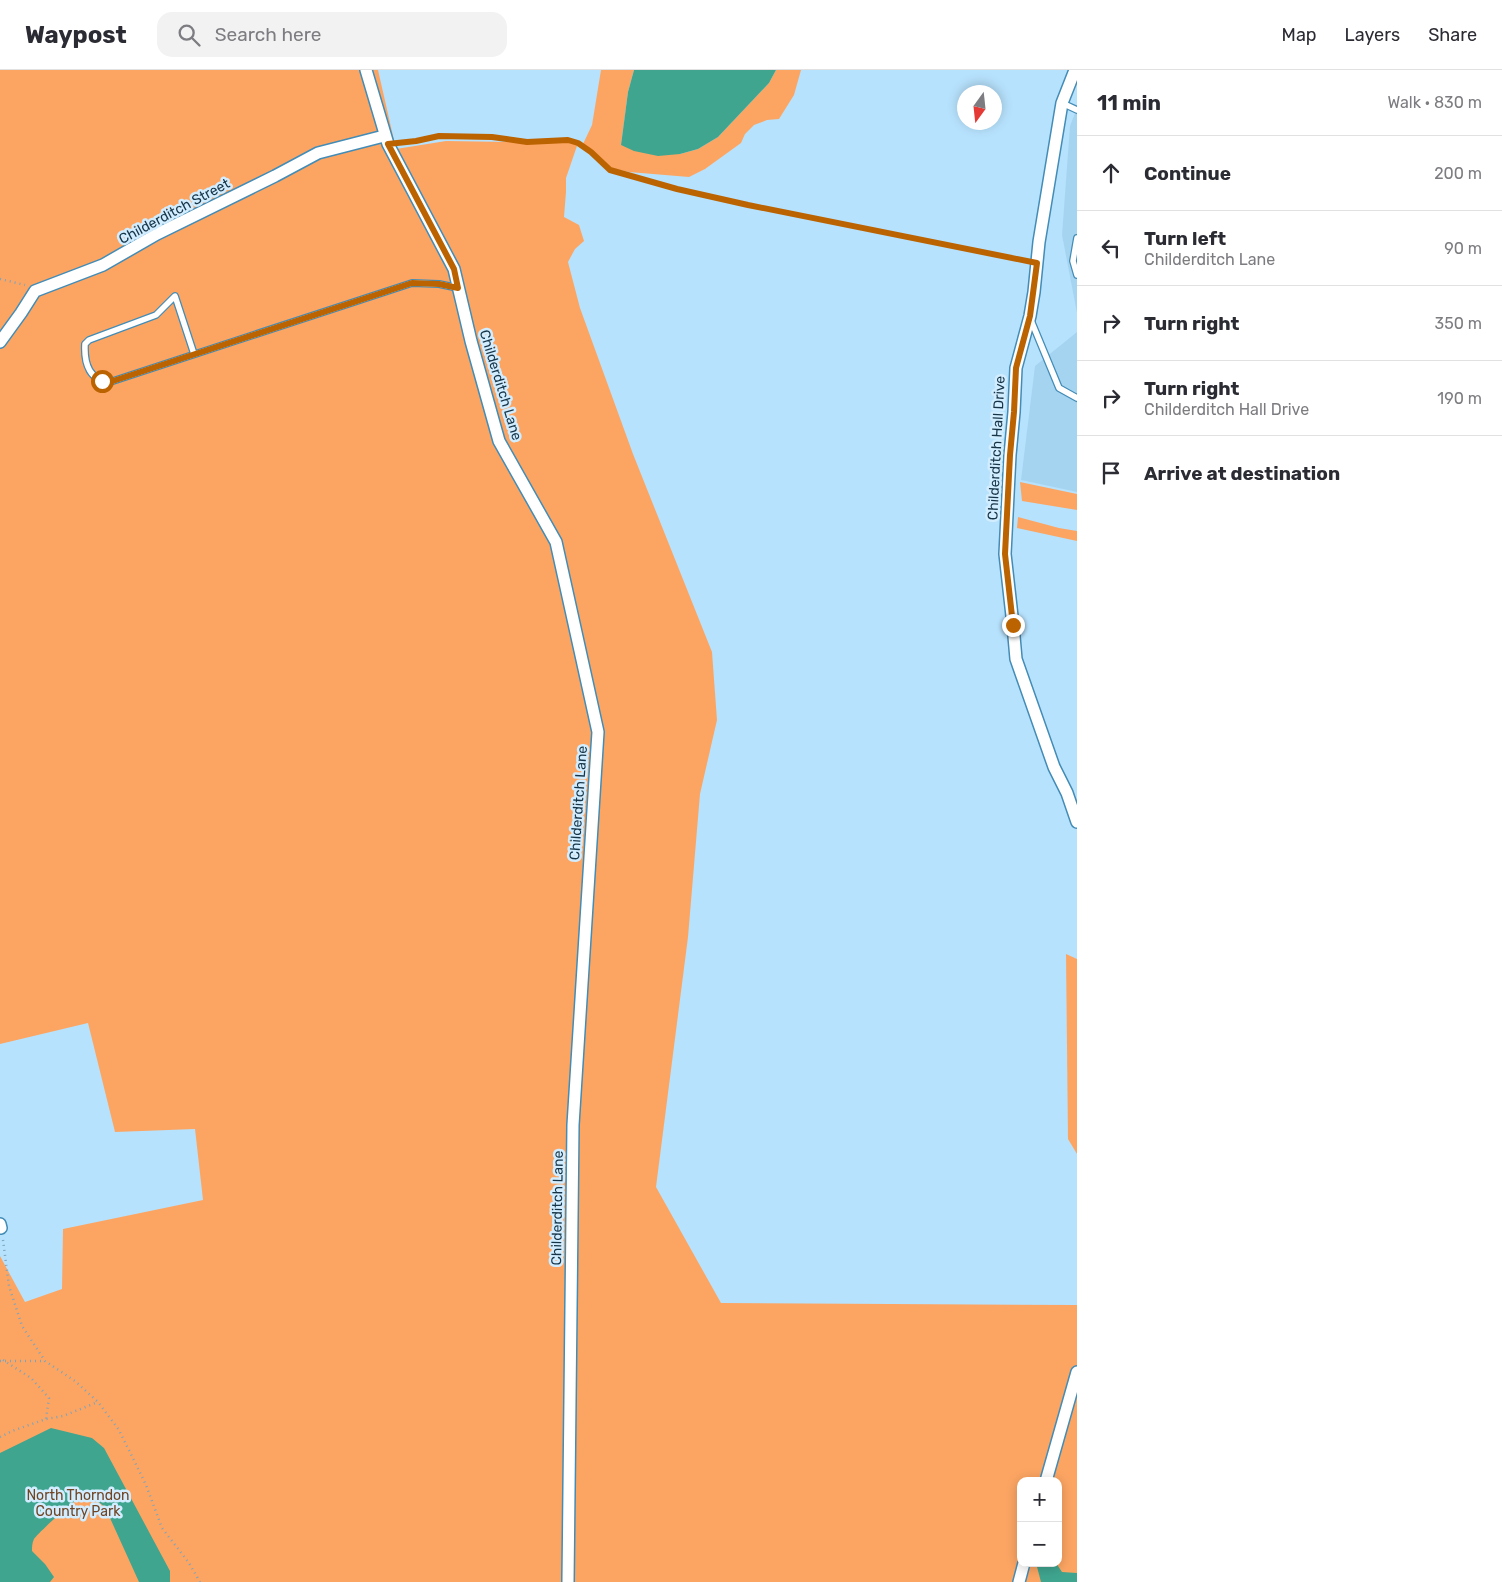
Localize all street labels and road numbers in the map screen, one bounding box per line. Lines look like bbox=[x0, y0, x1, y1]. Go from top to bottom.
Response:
street label: Childerditch Street bbox=[116, 175, 233, 248]
street label: Childerditch Lane bbox=[476, 328, 525, 443]
street label: Childerditch Hall Drive bbox=[984, 375, 1009, 521]
street label: Childerditch Lane bbox=[566, 745, 591, 861]
street label: Childerditch Lane bbox=[548, 1150, 567, 1266]

